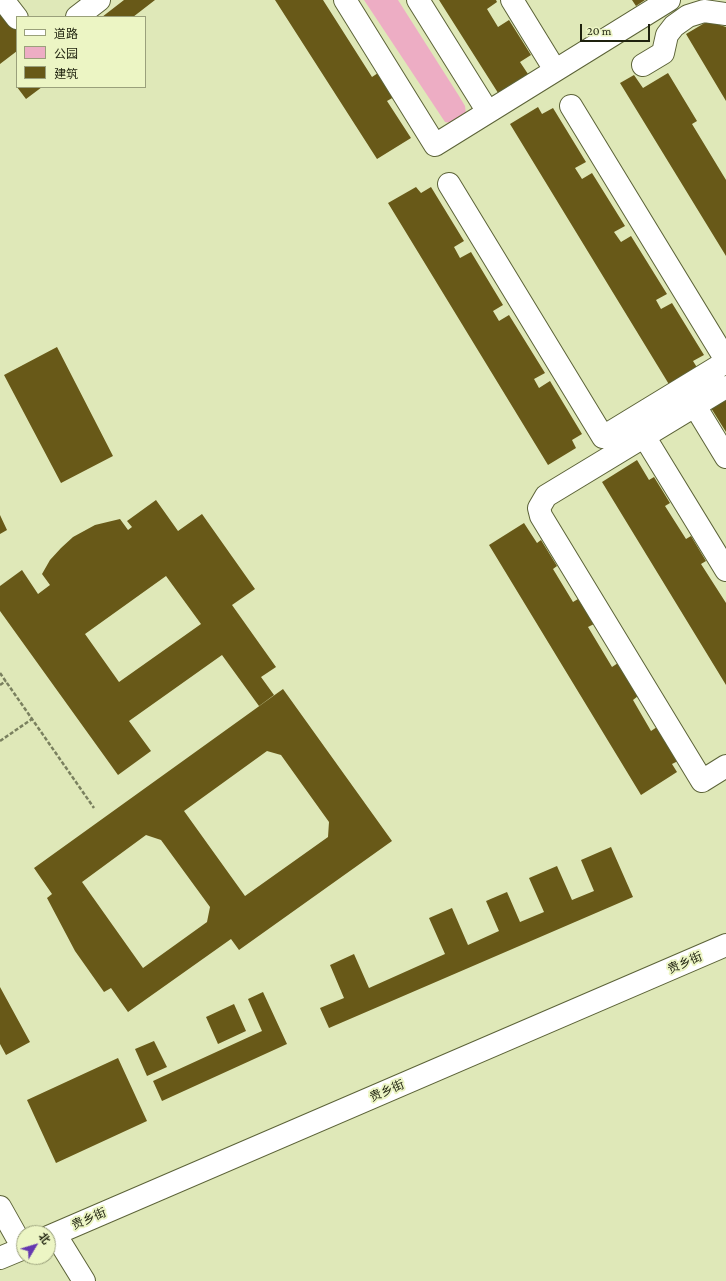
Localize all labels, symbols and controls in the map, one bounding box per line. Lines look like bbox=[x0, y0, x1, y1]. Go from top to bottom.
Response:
legend bbox=[16, 16, 146, 88]
scale bar bbox=[582, 16, 652, 42]
text: 20 m bbox=[587, 24, 611, 38]
text: 道路 bbox=[54, 27, 78, 41]
text: 公园 bbox=[54, 47, 78, 61]
text: 建筑 bbox=[54, 67, 78, 81]
street label: 贵乡街 bbox=[666, 949, 704, 977]
street label: 贵乡街 bbox=[368, 1077, 406, 1105]
street label: 贵乡街 bbox=[70, 1205, 108, 1233]
north arrow bbox=[16, 1225, 56, 1265]
text: 北 bbox=[37, 1230, 53, 1246]

